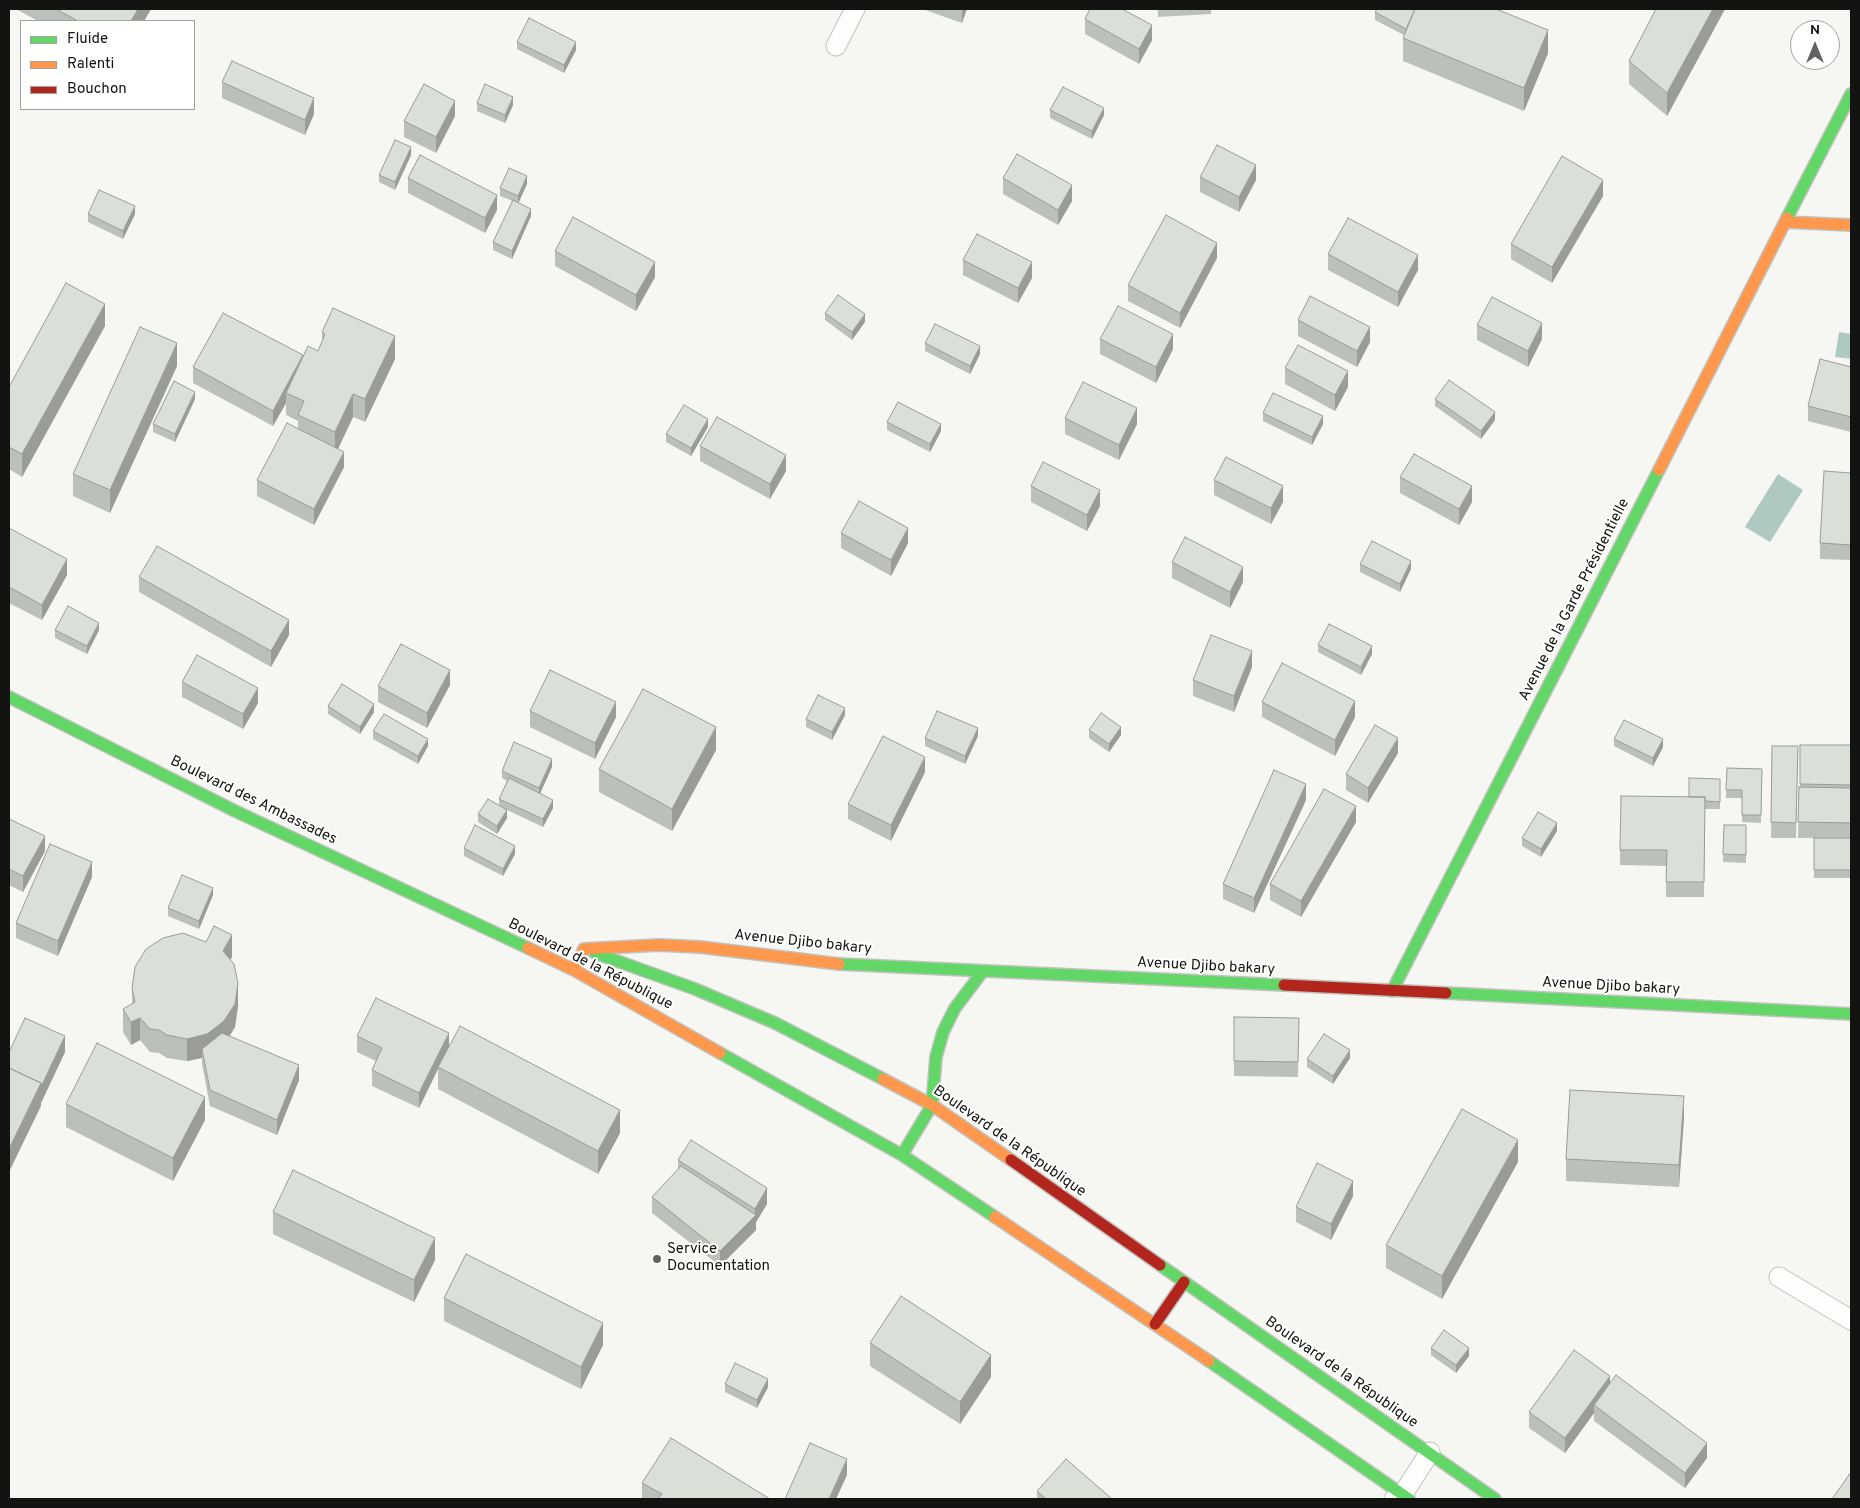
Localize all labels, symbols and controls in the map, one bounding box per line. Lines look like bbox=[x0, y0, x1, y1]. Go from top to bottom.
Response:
legend bbox=[20, 20, 195, 110]
north arrow bbox=[1790, 20, 1840, 70]
text: N bbox=[1810, 22, 1820, 39]
text: Fluide bbox=[67, 30, 108, 49]
text: Ralenti bbox=[67, 55, 114, 74]
text: Bouchon bbox=[67, 80, 127, 99]
street label: Avenue de la Garde Présidentielle bbox=[1516, 496, 1634, 704]
street label: Boulevard des Ambassades bbox=[167, 753, 339, 849]
street label: Boulevard de la République bbox=[505, 916, 675, 1014]
street label: Avenue Djibo bakary bbox=[733, 927, 873, 959]
street label: Avenue Djibo bakary bbox=[1137, 954, 1275, 980]
street label: Avenue Djibo bakary bbox=[1542, 974, 1680, 1000]
street label: Boulevard de la République bbox=[929, 1082, 1089, 1202]
place label: Service Documentation bbox=[667, 1241, 770, 1276]
marker: Service Documentation bbox=[651, 1253, 663, 1265]
street label: Boulevard de la République bbox=[1261, 1313, 1421, 1433]

